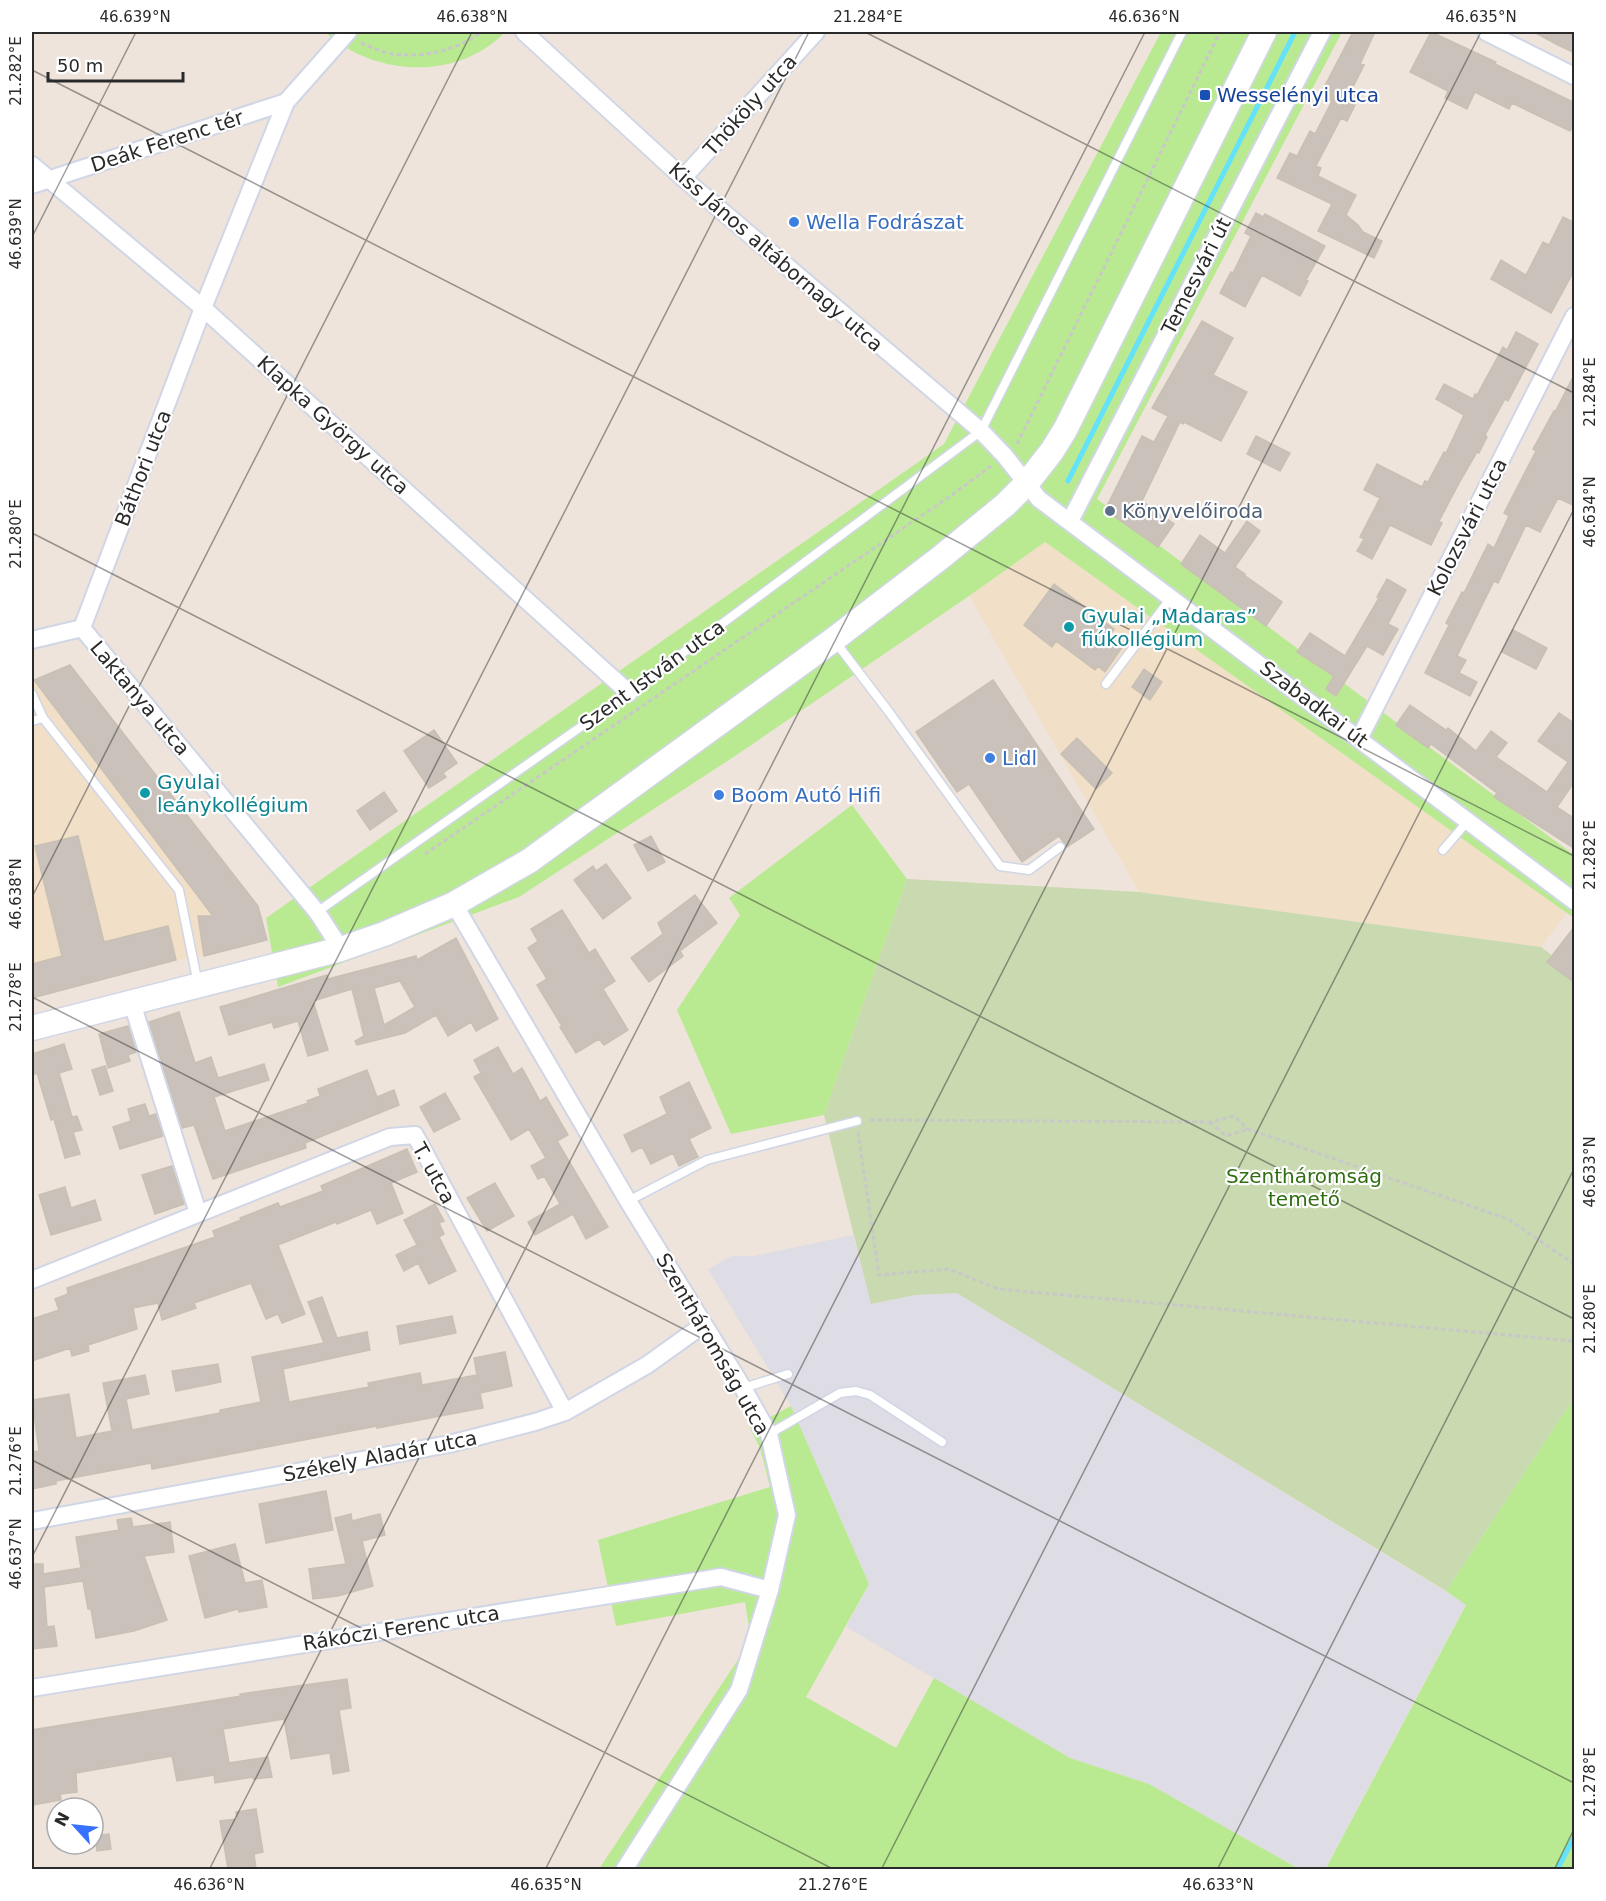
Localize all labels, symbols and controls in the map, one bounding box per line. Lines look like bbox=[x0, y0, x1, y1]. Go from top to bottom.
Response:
text: 46.639°N bbox=[99, 8, 171, 26]
text: 46.638°N bbox=[436, 8, 508, 26]
text: 21.284°E bbox=[833, 8, 903, 26]
text: 46.636°N bbox=[1108, 8, 1180, 26]
text: 46.635°N bbox=[1445, 8, 1517, 26]
text: 21.282°E bbox=[7, 36, 25, 106]
scale bar bbox=[48, 45, 183, 83]
street label: Thököly utca bbox=[698, 49, 802, 161]
text: 50 m bbox=[57, 55, 103, 76]
place label: Wesselényi utca bbox=[1217, 83, 1379, 107]
marker: Wesselényi utca bbox=[1198, 88, 1212, 102]
street label: Deák Ferenc tér bbox=[88, 105, 247, 177]
street label: Kiss János altábornagy utca bbox=[664, 157, 888, 357]
text: 46.639°N bbox=[7, 198, 25, 270]
place label: Wella Fodrászat bbox=[806, 210, 964, 234]
street label: Temesvári út bbox=[1156, 213, 1236, 339]
marker: Wella Fodrászat bbox=[787, 215, 801, 229]
street label: Klapka György utca bbox=[252, 351, 414, 499]
text: 21.284°E bbox=[1581, 357, 1599, 427]
street label: Báthori utca bbox=[110, 406, 176, 530]
street label: Kolozsvári utca bbox=[1422, 454, 1512, 600]
text: 46.634°N bbox=[1581, 476, 1599, 548]
text: 21.280°E bbox=[7, 499, 25, 569]
place label: Könyvelőiroda bbox=[1122, 499, 1263, 523]
marker: Könyvelőiroda bbox=[1103, 504, 1117, 518]
place label: Gyulai „Madaras” fiúkollégium bbox=[1081, 604, 1257, 651]
street label: Szent István utca bbox=[575, 614, 729, 736]
marker: Gyulai „Madaras” fiúkollégium bbox=[1062, 620, 1076, 634]
street label: Laktanya utca bbox=[85, 636, 195, 760]
street label: Szabadkai út bbox=[1255, 656, 1373, 752]
place label: Lidl bbox=[1002, 746, 1037, 770]
marker: Lidl bbox=[983, 751, 997, 765]
place label: Gyulai leánykollégium bbox=[157, 770, 309, 817]
place label: Boom Autó Hifi bbox=[731, 783, 881, 807]
marker: Gyulai leánykollégium bbox=[138, 786, 152, 800]
marker: Boom Autó Hifi bbox=[712, 788, 726, 802]
text: 21.282°E bbox=[1581, 820, 1599, 890]
text: 46.638°N bbox=[7, 858, 25, 930]
text: 21.278°E bbox=[7, 962, 25, 1032]
text: 46.633°N bbox=[1581, 1136, 1599, 1208]
street label: T. utca bbox=[407, 1137, 461, 1208]
park label: Szentháromság temető bbox=[1226, 1164, 1382, 1211]
street label: Szentháromság utca bbox=[651, 1249, 775, 1439]
text: 21.280°E bbox=[1581, 1284, 1599, 1354]
street label: Székely Aladár utca bbox=[281, 1425, 479, 1487]
text: 21.276°E bbox=[7, 1426, 25, 1496]
text: 46.637°N bbox=[7, 1518, 25, 1590]
street label: Rákóczi Ferenc utca bbox=[301, 1601, 501, 1655]
text: 21.278°E bbox=[1581, 1747, 1599, 1817]
north arrow bbox=[45, 1796, 105, 1856]
text: N bbox=[51, 1809, 74, 1830]
text: 46.636°N bbox=[173, 1876, 245, 1894]
text: 46.635°N bbox=[510, 1876, 582, 1894]
text: 21.276°E bbox=[798, 1876, 868, 1894]
text: 46.633°N bbox=[1182, 1876, 1254, 1894]

